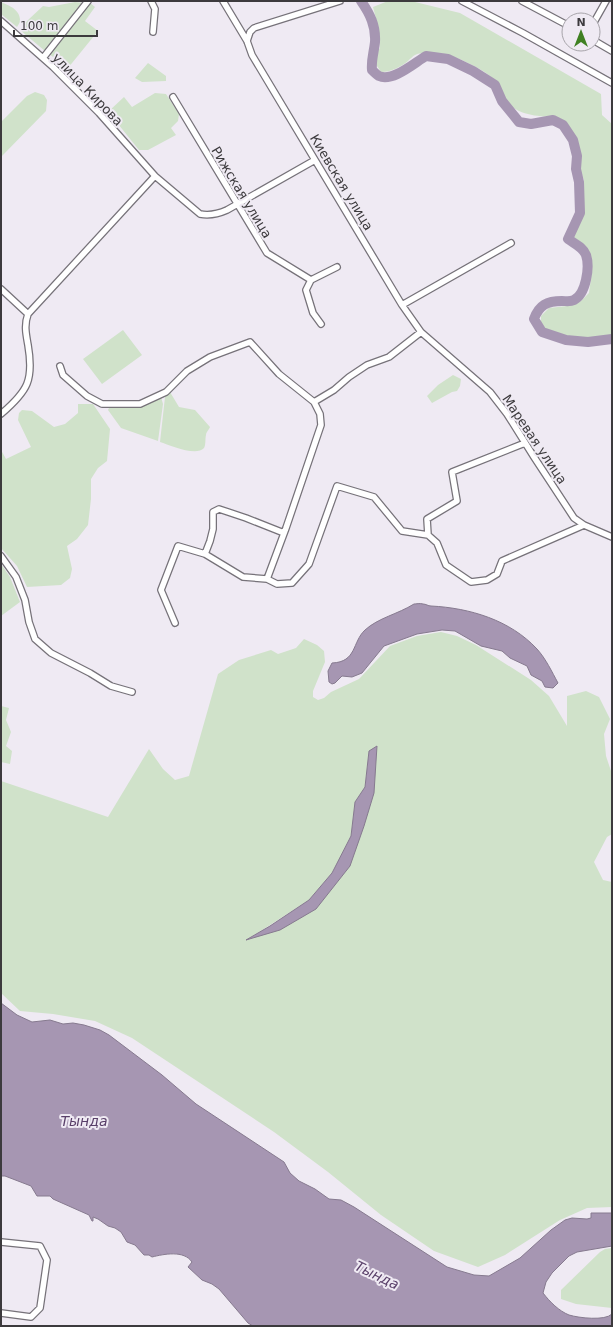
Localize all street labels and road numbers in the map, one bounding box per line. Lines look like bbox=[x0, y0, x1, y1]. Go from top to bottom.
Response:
street label: улица Кирова bbox=[49, 50, 126, 129]
street label: Киевская улица bbox=[307, 131, 376, 233]
street label: Рижская улица bbox=[208, 144, 275, 241]
street label: Маревая улица bbox=[499, 392, 570, 487]

